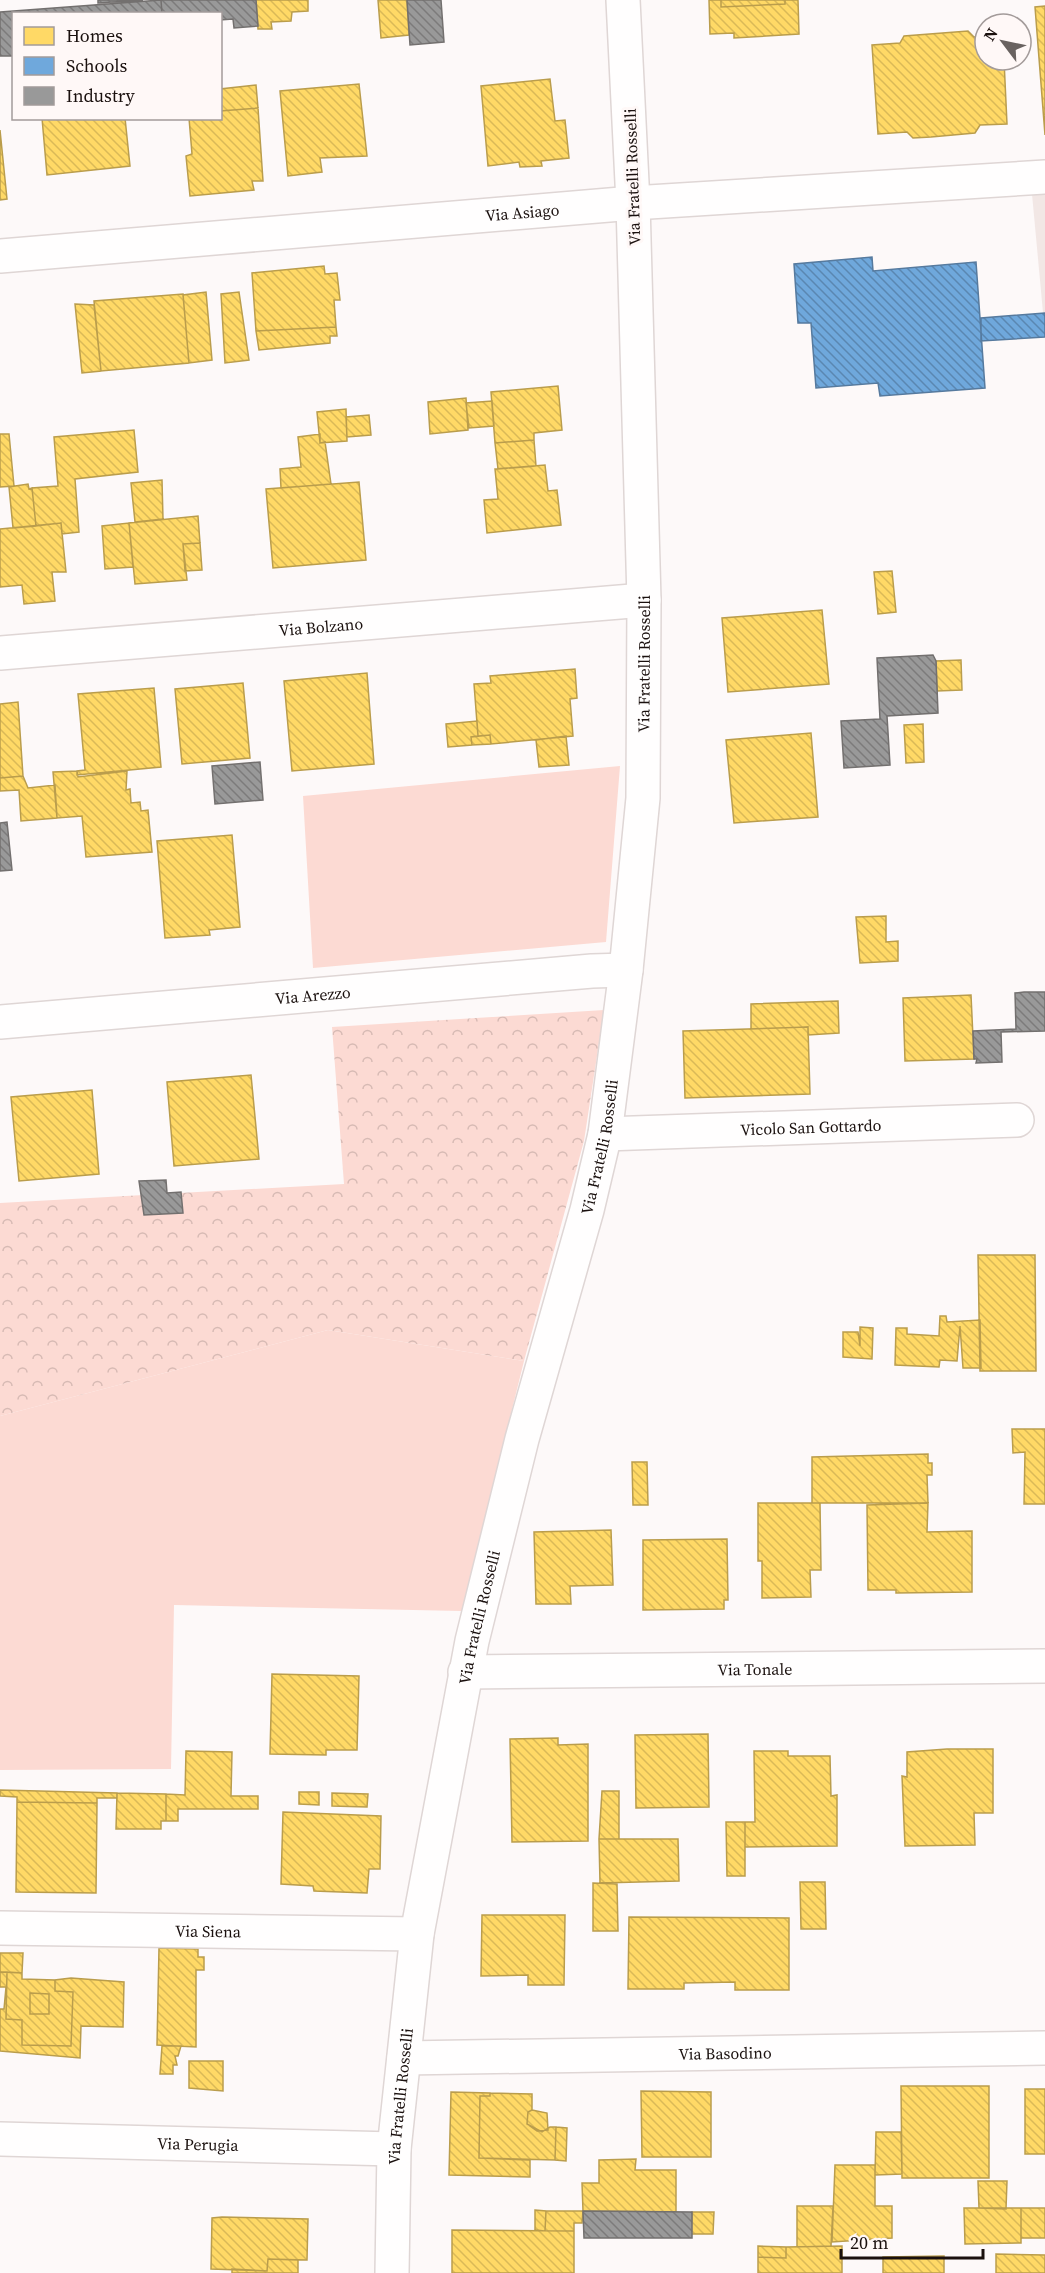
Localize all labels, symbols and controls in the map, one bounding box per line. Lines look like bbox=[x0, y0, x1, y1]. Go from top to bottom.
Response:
legend bbox=[12, 12, 222, 120]
north arrow bbox=[973, 12, 1033, 72]
text: Homes bbox=[66, 23, 123, 48]
text: N bbox=[978, 23, 1003, 45]
text: Schools bbox=[66, 53, 128, 78]
text: Industry bbox=[66, 83, 136, 108]
street label: Via Fratelli Rosselli bbox=[619, 108, 645, 246]
street label: Via Asiago bbox=[484, 198, 560, 226]
street label: Via Fratelli Rosselli bbox=[632, 595, 655, 732]
street label: Via Bolzano bbox=[278, 612, 364, 641]
street label: Via Arezzo bbox=[274, 981, 352, 1009]
street label: Via Fratelli Rosselli bbox=[575, 1078, 623, 1217]
street label: Vicolo San Gottardo bbox=[740, 1114, 882, 1140]
street label: Via Fratelli Rosselli bbox=[453, 1548, 505, 1686]
street label: Via Tonale bbox=[717, 1658, 793, 1680]
street label: Via Siena bbox=[175, 1920, 242, 1942]
street label: Via Fratelli Rosselli bbox=[383, 2027, 418, 2165]
street label: Via Basodino bbox=[678, 2041, 772, 2065]
street label: Via Perugia bbox=[157, 2132, 240, 2156]
scale bar bbox=[841, 2222, 984, 2260]
text: 20 m bbox=[850, 2230, 888, 2255]

